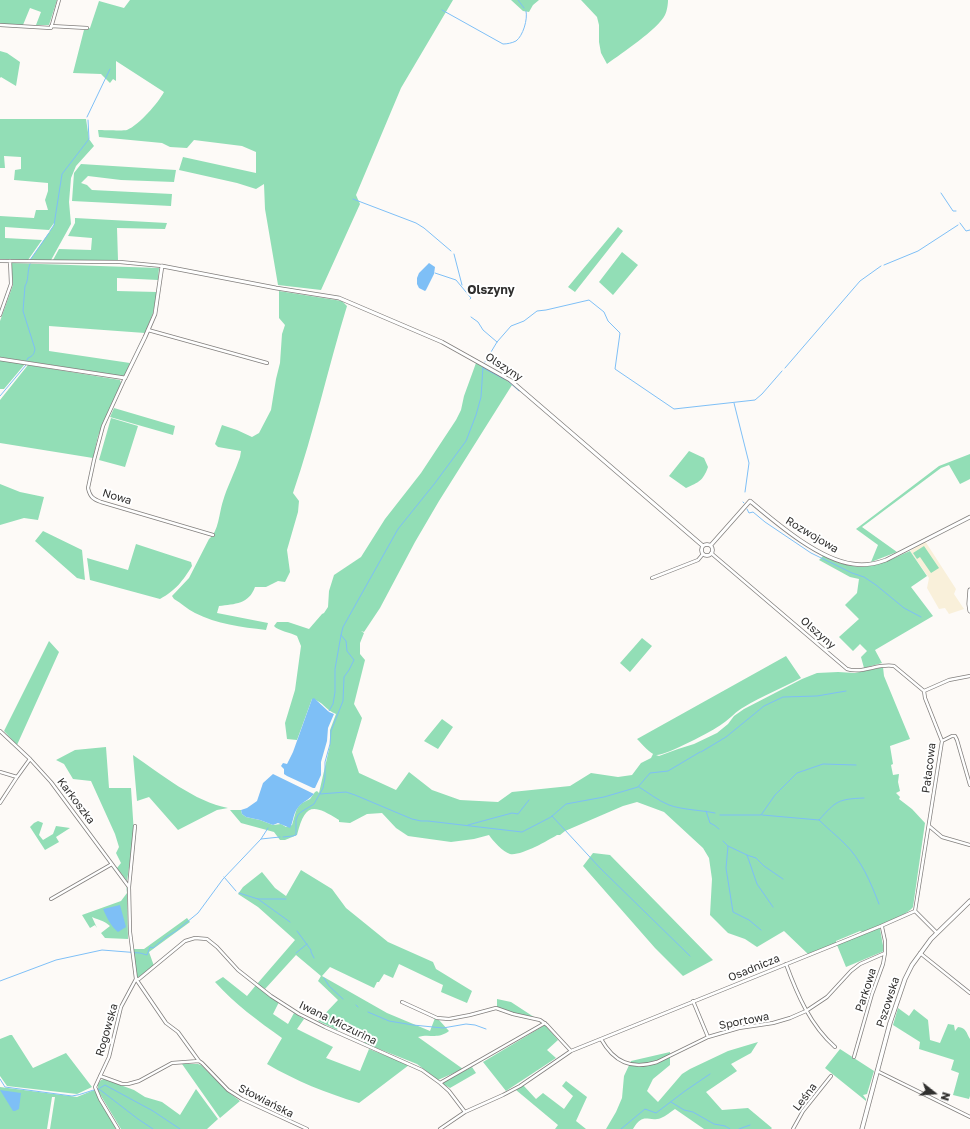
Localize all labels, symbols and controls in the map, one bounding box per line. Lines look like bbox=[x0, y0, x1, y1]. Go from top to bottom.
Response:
district label: Olszyny bbox=[467, 283, 515, 297]
street label: Olszyny bbox=[483, 350, 525, 384]
street label: Nowa bbox=[101, 486, 133, 508]
street label: Rozwojowa bbox=[783, 514, 841, 556]
street label: Olszyny bbox=[798, 614, 838, 652]
street label: Pałacowa bbox=[919, 742, 939, 794]
street label: Karkoszka bbox=[54, 775, 98, 827]
street label: Osadnicza bbox=[726, 952, 782, 984]
street label: Parkowa bbox=[853, 967, 879, 1013]
street label: Pszowska bbox=[874, 975, 902, 1029]
street label: Iwana Miczurina bbox=[297, 998, 379, 1048]
street label: Rogowska bbox=[93, 1002, 121, 1058]
street label: Sportowa bbox=[718, 1010, 770, 1032]
north arrow bbox=[914, 1073, 954, 1113]
street label: Słowiańska bbox=[236, 1081, 296, 1121]
street label: Leśna bbox=[790, 1081, 820, 1113]
text: N bbox=[939, 1091, 953, 1103]

